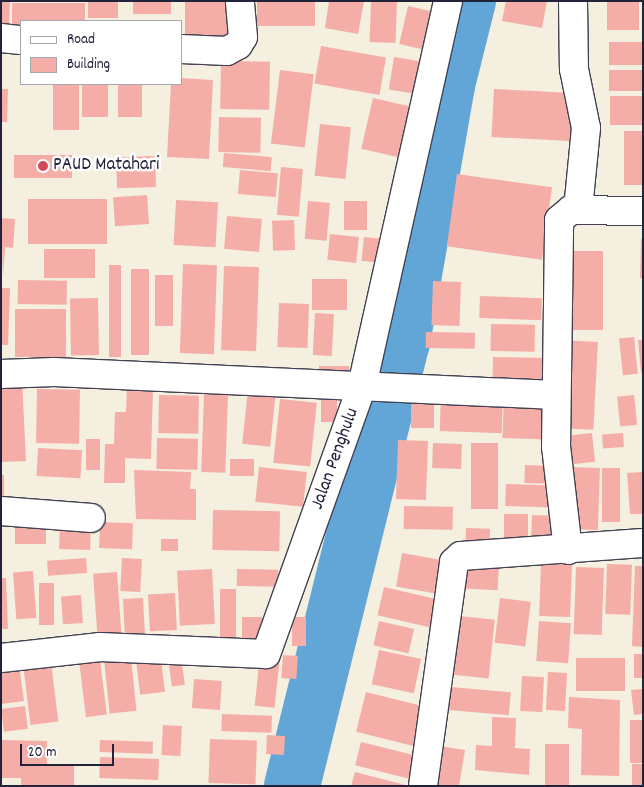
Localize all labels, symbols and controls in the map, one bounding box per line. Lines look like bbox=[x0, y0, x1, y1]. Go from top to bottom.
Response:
legend bbox=[20, 20, 182, 85]
text: Road bbox=[67, 29, 95, 51]
text: Building bbox=[67, 54, 110, 76]
place label: PAUD Matahari bbox=[53, 155, 159, 177]
marker: PAUD Matahari bbox=[37, 160, 49, 172]
street label: Jalan Penghulu bbox=[307, 405, 365, 513]
scale bar bbox=[22, 734, 116, 766]
text: 20 m bbox=[28, 742, 56, 764]

